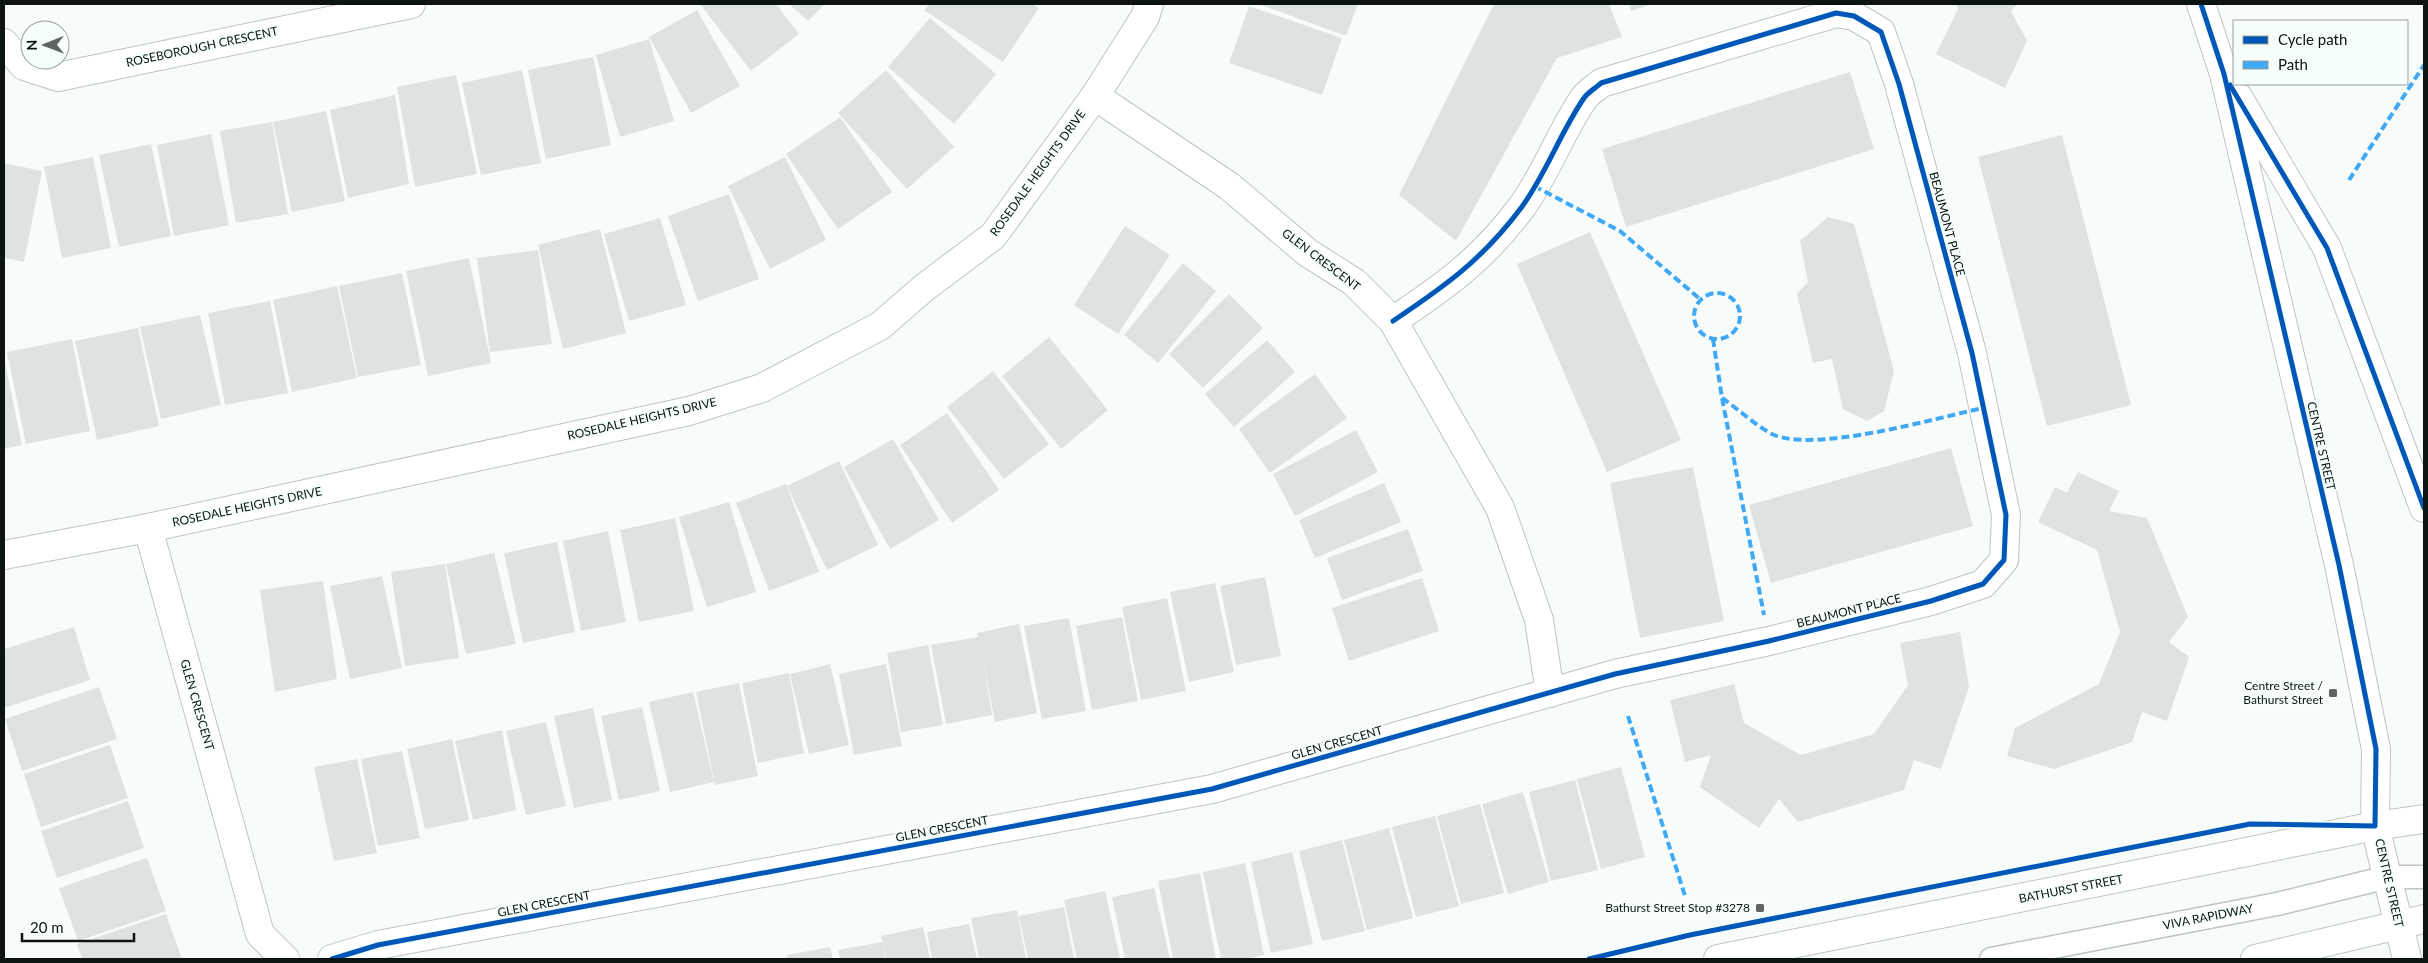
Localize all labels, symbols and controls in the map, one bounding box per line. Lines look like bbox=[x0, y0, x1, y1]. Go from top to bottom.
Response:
north arrow bbox=[20, 20, 70, 70]
legend bbox=[2233, 20, 2408, 85]
street label: ROSEBOROUGH CRESCENT bbox=[125, 23, 279, 70]
text: Cycle path bbox=[2278, 30, 2347, 48]
text: N bbox=[23, 40, 40, 51]
text: Path bbox=[2278, 55, 2308, 73]
street label: ROSEDALE HEIGHTS DRIVE bbox=[987, 106, 1089, 239]
street label: BEAUMONT PLACE bbox=[1926, 170, 1969, 278]
street label: GLEN CRESCENT bbox=[1279, 225, 1363, 294]
street label: ROSEDALE HEIGHTS DRIVE bbox=[566, 394, 718, 443]
street label: CENTRE STREET bbox=[2304, 400, 2339, 492]
street label: ROSEDALE HEIGHTS DRIVE bbox=[171, 483, 323, 530]
street label: BEAUMONT PLACE bbox=[1795, 590, 1903, 631]
street label: GLEN CRESCENT bbox=[177, 657, 218, 752]
place label: Centre Street / Bathurst Street bbox=[2243, 678, 2324, 707]
marker: Centre Street / Bathurst Street bbox=[2327, 687, 2339, 699]
street label: GLEN CRESCENT bbox=[1289, 722, 1384, 763]
street label: GLEN CRESCENT bbox=[894, 812, 990, 845]
street label: CENTRE STREET bbox=[2372, 837, 2407, 929]
street label: BATHURST STREET bbox=[2018, 871, 2124, 906]
street label: GLEN CRESCENT bbox=[496, 887, 592, 920]
place label: Bathurst Street Stop #3278 bbox=[1605, 900, 1750, 915]
street label: VIVA RAPIDWAY bbox=[2161, 900, 2255, 933]
marker: Bathurst Street Stop #3278 bbox=[1754, 902, 1766, 914]
scale bar bbox=[22, 910, 135, 942]
text: 20 m bbox=[30, 918, 64, 936]

